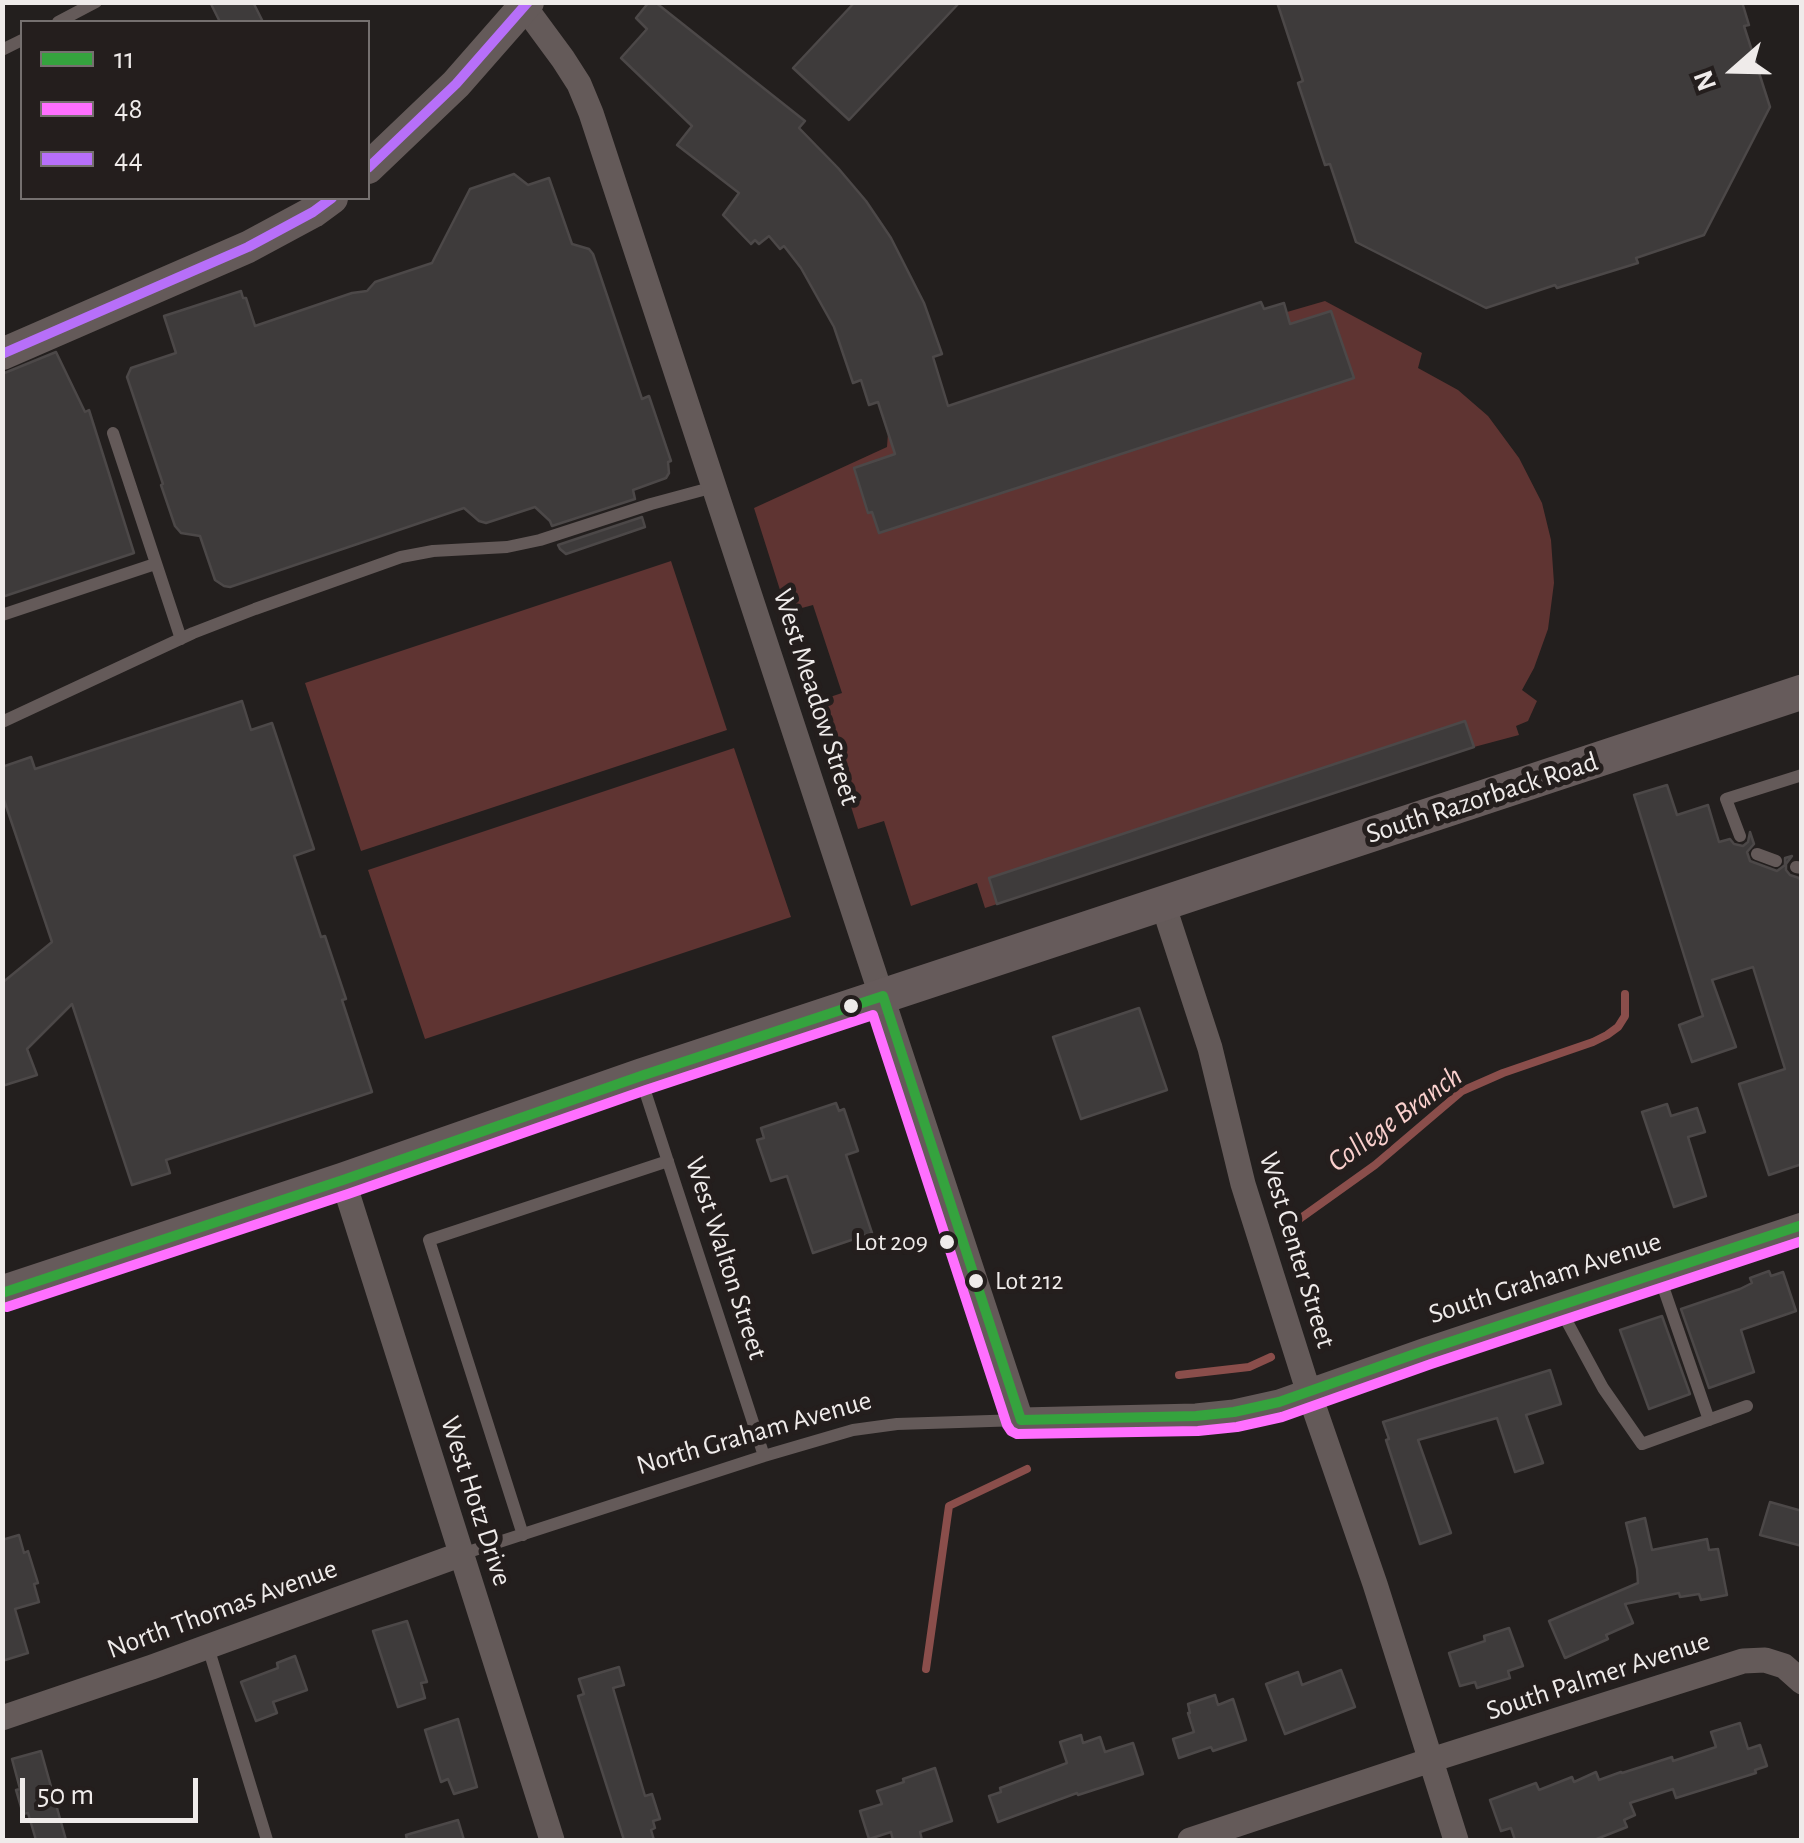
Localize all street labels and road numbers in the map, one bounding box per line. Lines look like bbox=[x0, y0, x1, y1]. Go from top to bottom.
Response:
street label: West Meadow Street bbox=[765, 585, 867, 809]
street label: South Razorback Road bbox=[1362, 745, 1602, 851]
street label: West Center Street bbox=[1251, 1148, 1343, 1352]
street label: West Walton Street bbox=[677, 1153, 775, 1363]
street label: South Graham Avenue bbox=[1424, 1225, 1666, 1331]
street label: North Graham Avenue bbox=[633, 1383, 875, 1483]
street label: West Hotz Drive bbox=[433, 1412, 519, 1590]
street label: North Thomas Avenue bbox=[102, 1552, 342, 1666]
street label: South Palmer Avenue bbox=[1482, 1624, 1714, 1728]

